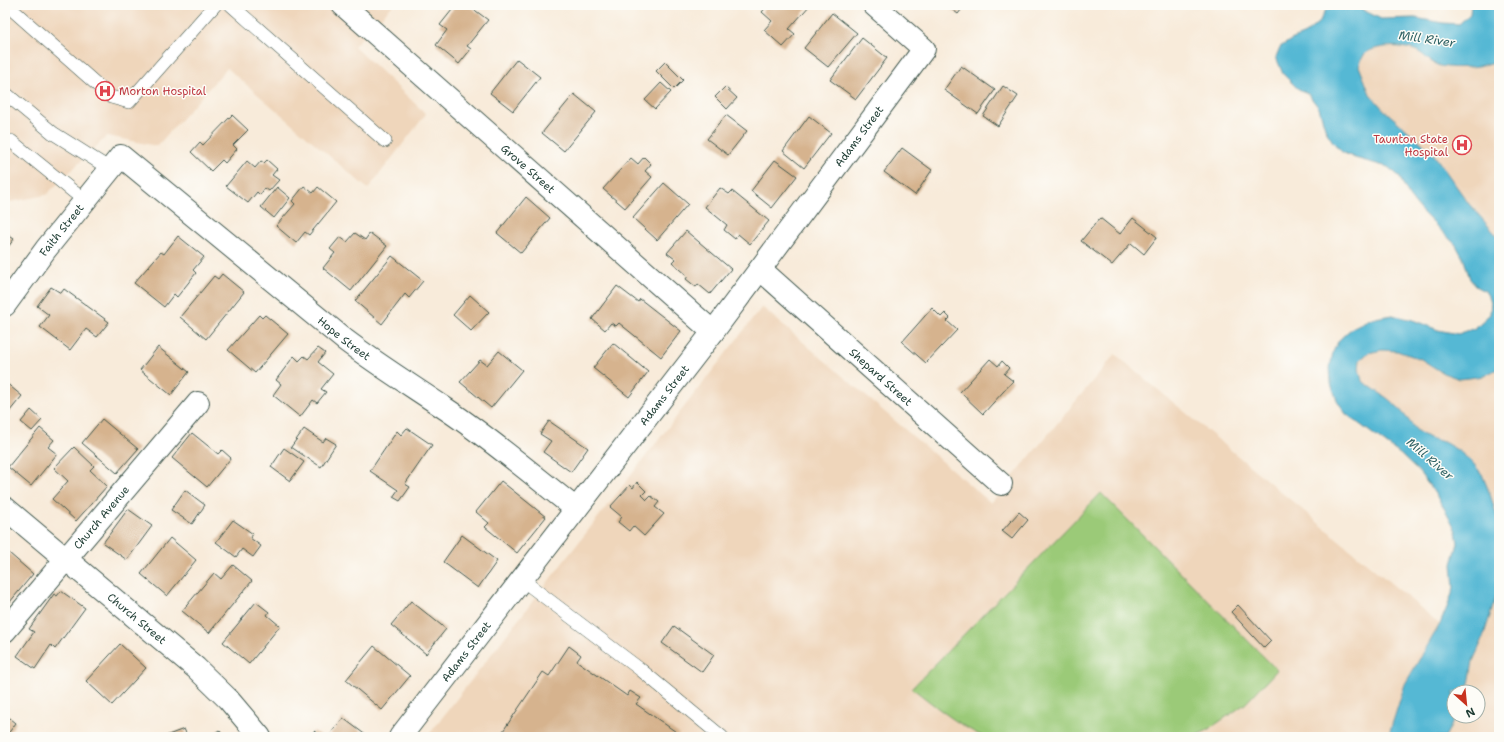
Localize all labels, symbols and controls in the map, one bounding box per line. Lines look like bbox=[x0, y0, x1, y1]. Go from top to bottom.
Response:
water label: Mill River bbox=[1398, 27, 1457, 51]
hospital icon: Morton Hospital bbox=[94, 80, 116, 102]
place label: Morton Hospital bbox=[119, 84, 207, 99]
street label: Adams Street bbox=[832, 103, 887, 170]
place label: Taunton State Hospital bbox=[1373, 132, 1449, 160]
hospital icon: Taunton State Hospital bbox=[1451, 134, 1473, 156]
street label: Grove Street bbox=[497, 141, 558, 197]
street label: Faith Street bbox=[36, 201, 88, 259]
street label: Hope Street bbox=[314, 313, 373, 364]
street label: Shepard Street bbox=[846, 345, 915, 409]
street label: Adams Street bbox=[636, 362, 693, 429]
water label: Mill River bbox=[1403, 434, 1457, 484]
street label: Church Avenue bbox=[70, 483, 133, 553]
street label: Church Street bbox=[104, 590, 169, 648]
street label: Adams Street bbox=[438, 618, 495, 685]
north arrow bbox=[1446, 684, 1486, 724]
text: N bbox=[1463, 704, 1478, 721]

